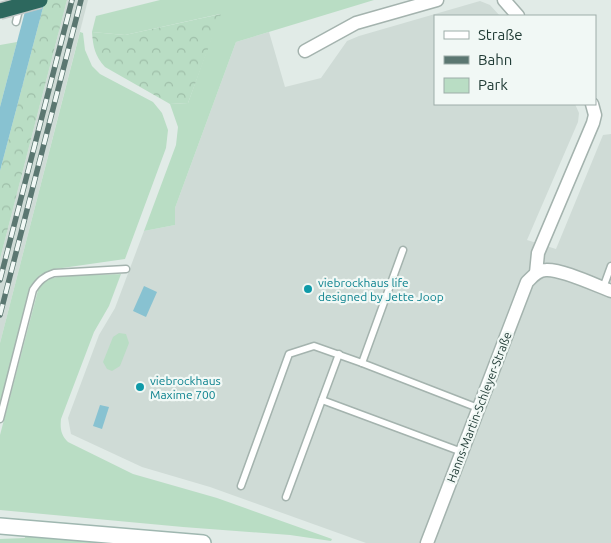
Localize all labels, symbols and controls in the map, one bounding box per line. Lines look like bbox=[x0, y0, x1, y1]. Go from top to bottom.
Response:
legend bbox=[434, 15, 596, 105]
text: Straße bbox=[478, 26, 522, 43]
text: Bahn bbox=[478, 51, 512, 68]
text: Park bbox=[478, 76, 508, 93]
place label: viebrockhaus life designed by Jette Joop bbox=[318, 276, 444, 303]
marker: viebrockhaus life designed by Jette Joop bbox=[302, 283, 314, 295]
street label: Hanns-Martin-Schleyer-Straße bbox=[444, 330, 514, 484]
place label: viebrockhaus Maxime 700 bbox=[150, 374, 221, 401]
marker: viebrockhaus Maxime 700 bbox=[134, 381, 146, 393]

